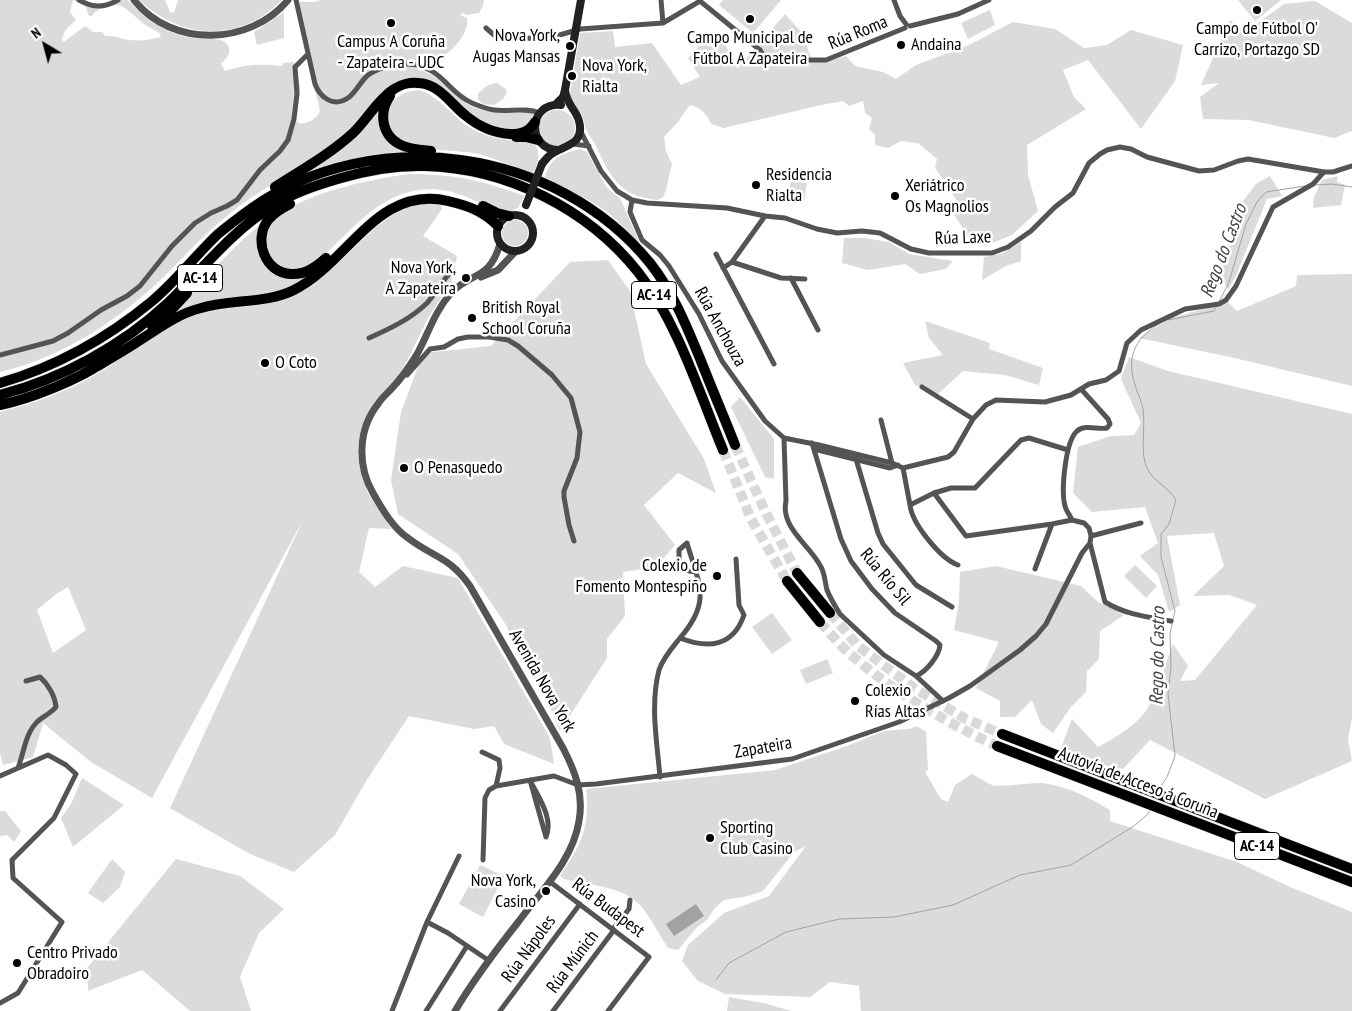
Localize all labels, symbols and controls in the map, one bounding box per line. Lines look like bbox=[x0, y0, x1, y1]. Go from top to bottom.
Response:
marker: Campo de Fútbol O' Carrizo, Portazgo SD bbox=[1251, 4, 1263, 16]
street label: Rúa Roma bbox=[825, 11, 891, 55]
marker: Campo Municipal de Fútbol A Zapateira bbox=[744, 13, 756, 25]
marker: Campus A Coruña - Zapateira - UDC bbox=[385, 17, 397, 29]
place label: Campo de Fútbol O' Carrizo, Portazgo SD bbox=[1194, 18, 1320, 60]
north arrow bbox=[20, 20, 70, 70]
text: N bbox=[28, 24, 44, 42]
place label: Nova York, Augas Mansas bbox=[473, 25, 560, 68]
place label: Campo Municipal de Fútbol A Zapateira bbox=[687, 27, 813, 70]
place label: Campus A Coruña - Zapateira - UDC bbox=[337, 31, 445, 74]
place label: Andaina bbox=[911, 34, 961, 56]
marker: Andaina bbox=[895, 39, 907, 51]
marker: Nova York, Augas Mansas bbox=[564, 40, 576, 52]
place label: Nova York, Rialta bbox=[582, 55, 647, 98]
marker: Nova York, Rialta bbox=[566, 70, 578, 82]
place label: Residencia Rialta bbox=[766, 164, 832, 206]
place label: Xeriátrico Os Magnolios bbox=[905, 175, 989, 218]
marker: Residencia Rialta bbox=[750, 179, 762, 191]
marker: Xeriátrico Os Magnolios bbox=[889, 190, 901, 202]
water label: Rego do Castro bbox=[1196, 201, 1252, 301]
street label: Rúa Laxe bbox=[934, 226, 992, 250]
place label: Nova York, A Zapateira bbox=[386, 257, 456, 300]
road number: AC-14 bbox=[178, 264, 222, 292]
marker: Nova York, A Zapateira bbox=[460, 272, 472, 284]
road number: AC-14 bbox=[632, 282, 676, 308]
street label: Rúa Anchouza bbox=[689, 284, 751, 370]
place label: British Royal School Coruña bbox=[482, 297, 571, 340]
marker: British Royal School Coruña bbox=[466, 312, 478, 324]
place label: O Coto bbox=[275, 352, 317, 374]
marker: O Coto bbox=[259, 357, 271, 369]
place label: O Penasquedo bbox=[414, 457, 503, 479]
marker: O Penasquedo bbox=[398, 462, 410, 474]
street label: Rúa Río Sil bbox=[855, 544, 915, 610]
place label: Colexio de Fomento Montespiño bbox=[575, 555, 707, 598]
marker: Colexio de Fomento Montespiño bbox=[711, 570, 723, 582]
water label: Rego do Castro bbox=[1146, 607, 1170, 705]
street label: Avenida Nova York bbox=[504, 626, 580, 736]
place label: Colexio Rías Altas bbox=[865, 680, 926, 722]
marker: Colexio Rías Altas bbox=[849, 695, 861, 707]
street label: Zapateira bbox=[733, 732, 793, 764]
street label: Autovía de Acceso á Coruña bbox=[1055, 743, 1221, 823]
place label: Sporting Club Casino bbox=[720, 817, 793, 860]
marker: Sporting Club Casino bbox=[704, 832, 716, 844]
road number: AC-14 bbox=[1234, 832, 1280, 859]
place label: Nova York, Casino bbox=[471, 870, 536, 912]
street label: Rúa Budapest bbox=[568, 874, 648, 942]
marker: Nova York, Casino bbox=[540, 885, 552, 897]
street label: Rúa Nápoles bbox=[497, 911, 561, 987]
street label: Rúa Múnich bbox=[542, 926, 604, 998]
place label: Centro Privado Obradoiro bbox=[27, 942, 118, 984]
marker: Centro Privado Obradoiro bbox=[11, 957, 23, 969]

